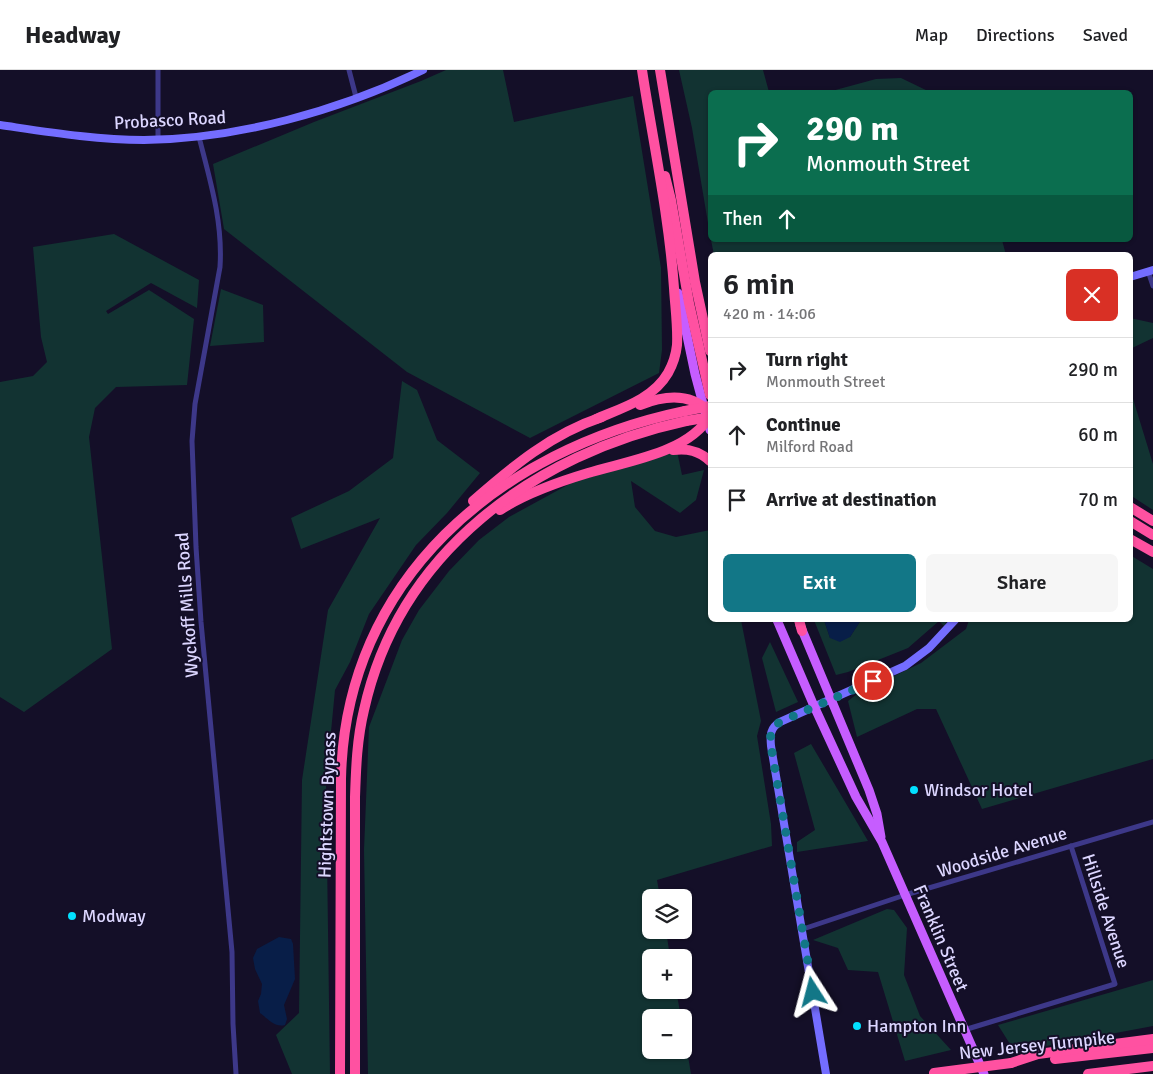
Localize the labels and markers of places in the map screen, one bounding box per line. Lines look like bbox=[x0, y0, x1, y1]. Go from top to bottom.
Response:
pin bbox=[852, 660, 894, 702]
place label: Windsor Hotel bbox=[924, 779, 1033, 801]
marker: Windsor Hotel bbox=[908, 784, 920, 796]
place label: Modway bbox=[82, 905, 146, 927]
marker: Modway bbox=[66, 910, 78, 922]
place label: Hampton Inn bbox=[867, 1015, 966, 1037]
marker: Hampton Inn bbox=[851, 1020, 863, 1032]

